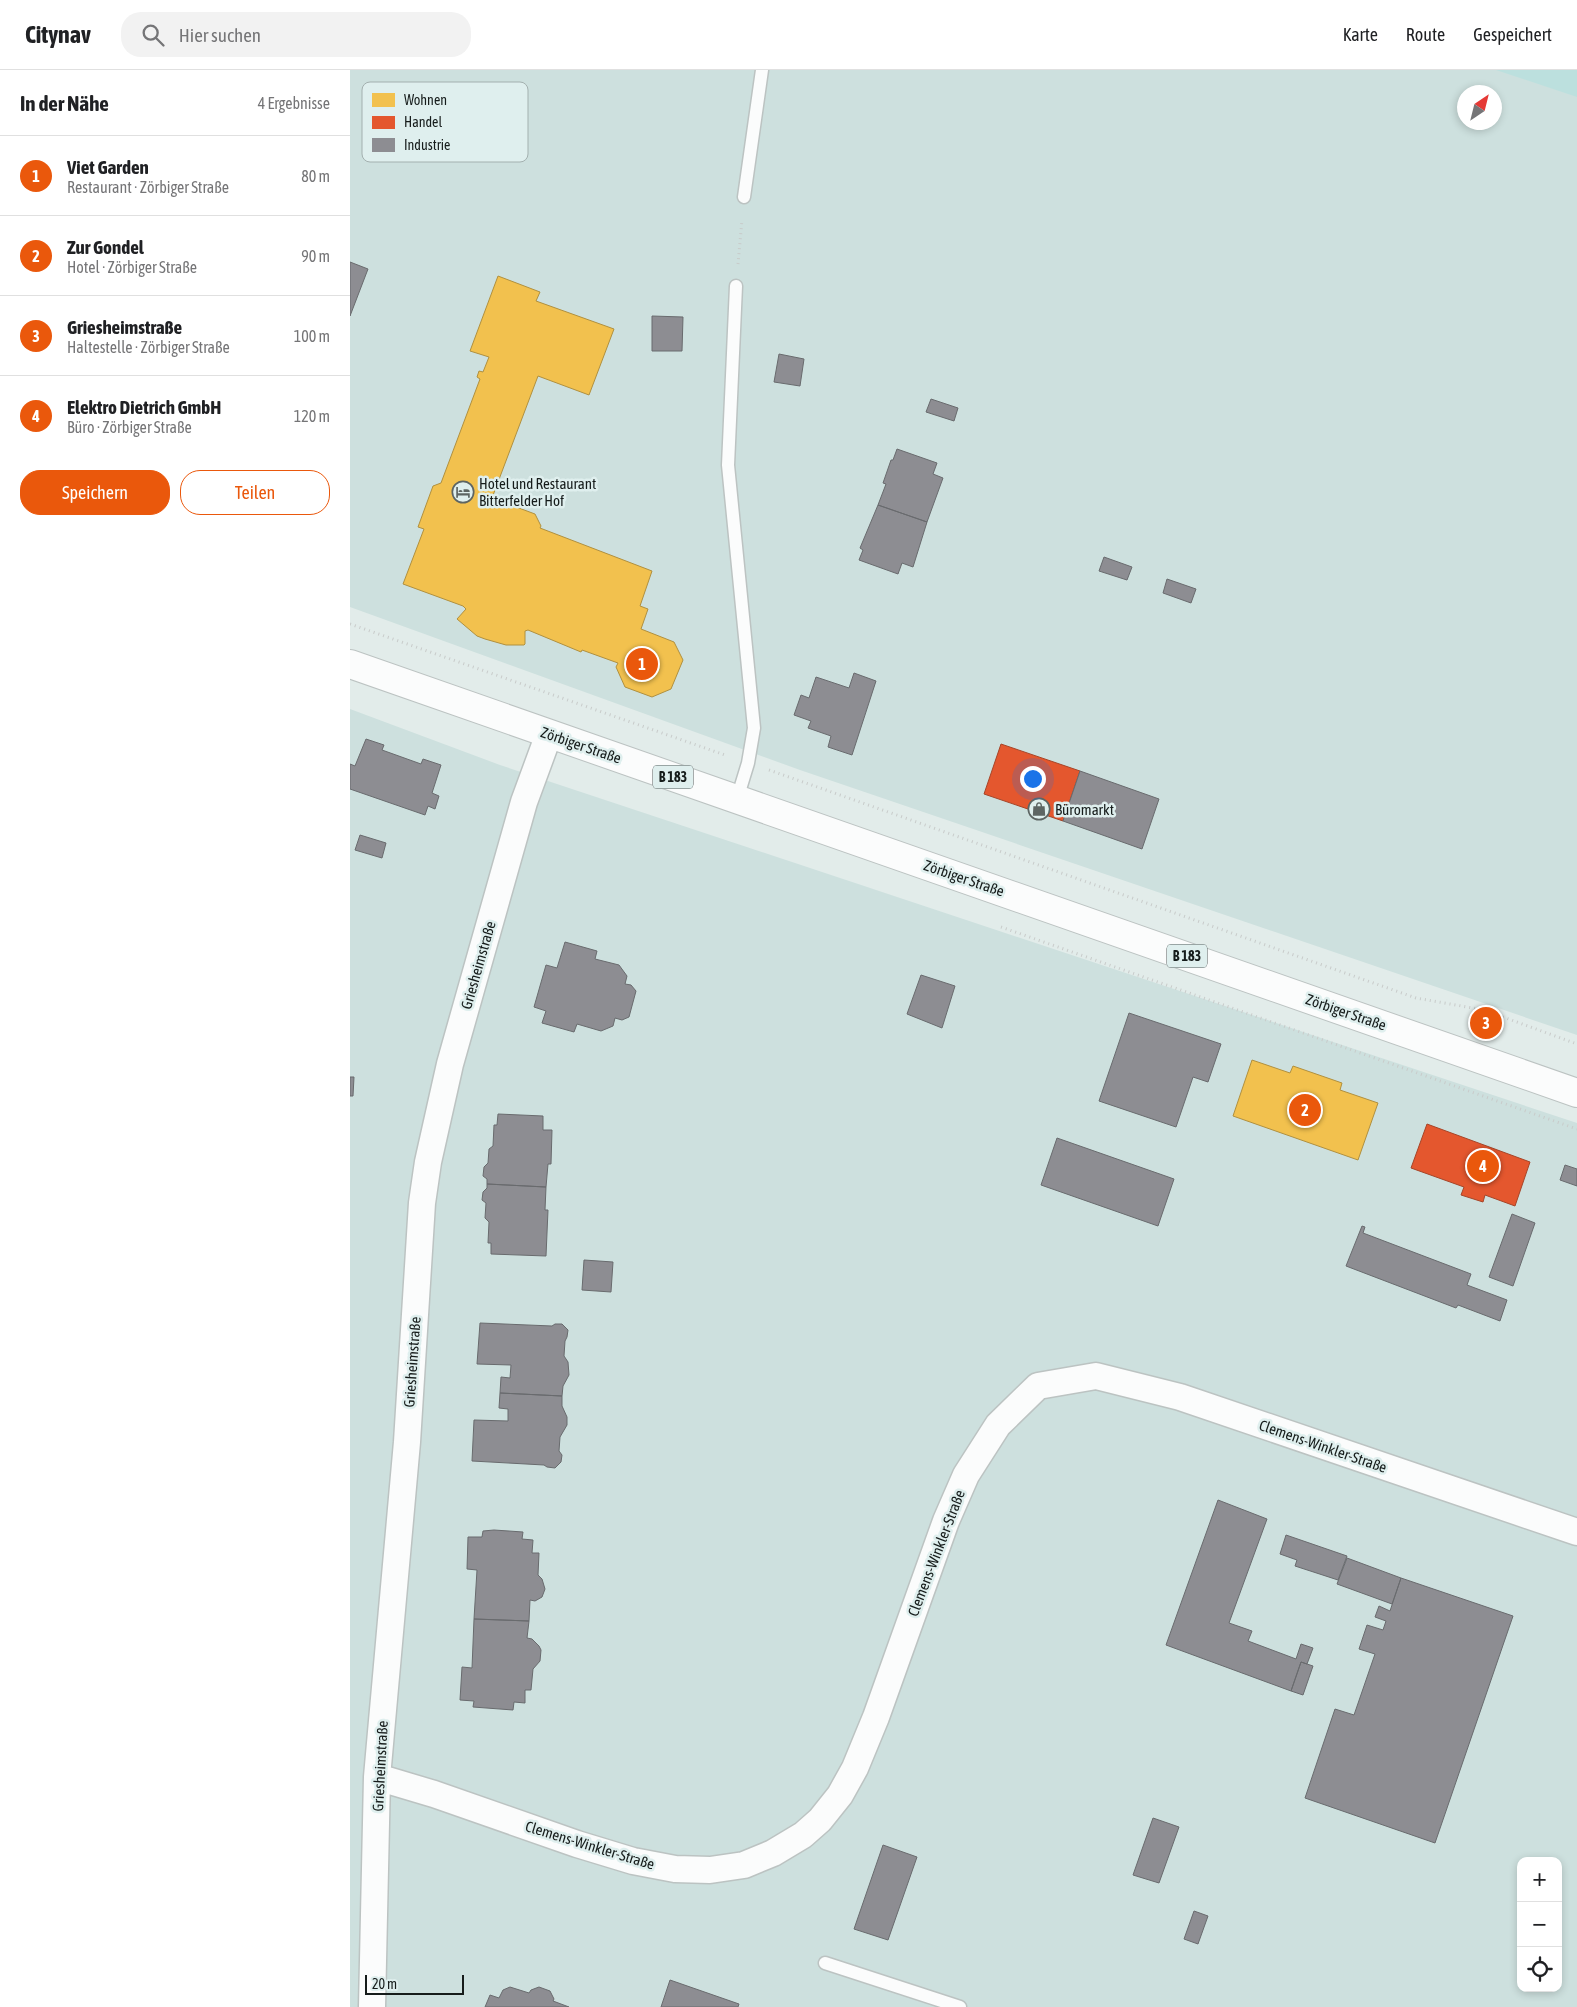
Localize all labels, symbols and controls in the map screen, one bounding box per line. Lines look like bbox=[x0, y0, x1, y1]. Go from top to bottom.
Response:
search box bbox=[121, 12, 471, 57]
text: Citynav bbox=[25, 21, 91, 48]
icon: search bbox=[139, 21, 167, 49]
text: Hier suchen bbox=[179, 24, 261, 46]
text: Karte bbox=[1343, 24, 1378, 45]
text: Route bbox=[1406, 24, 1445, 45]
text: Gespeichert bbox=[1473, 24, 1552, 45]
legend bbox=[362, 82, 528, 162]
north arrow bbox=[1457, 85, 1502, 130]
text: In der Nähe bbox=[20, 91, 109, 115]
text: Wohnen bbox=[404, 92, 447, 108]
text: 4 Ergebnisse bbox=[258, 94, 330, 112]
text: Handel bbox=[404, 114, 442, 130]
text: Industrie bbox=[404, 137, 450, 153]
text: Viet Garden bbox=[67, 156, 149, 178]
text: 1 bbox=[32, 167, 40, 185]
text: 80 m bbox=[301, 167, 330, 185]
text: Restaurant · Zörbiger Straße bbox=[67, 178, 229, 196]
text: Zur Gondel bbox=[67, 236, 144, 258]
text: 2 bbox=[32, 247, 40, 265]
text: 90 m bbox=[301, 247, 330, 265]
text: Hotel · Zörbiger Straße bbox=[67, 258, 197, 276]
text: Griesheimstraße bbox=[67, 316, 182, 338]
text: 3 bbox=[32, 327, 40, 345]
text: 100 m bbox=[294, 327, 330, 345]
text: Haltestelle · Zörbiger Straße bbox=[67, 338, 230, 356]
text: Elektro Dietrich GmbH bbox=[67, 396, 221, 418]
text: 4 bbox=[32, 407, 40, 425]
text: 120 m bbox=[294, 407, 330, 425]
text: Büro · Zörbiger Straße bbox=[67, 418, 192, 436]
button: Speichern bbox=[20, 470, 170, 515]
button: Teilen bbox=[180, 470, 330, 515]
place label: Hotel und Restaurant Bitterfelder Hof bbox=[479, 475, 596, 509]
hotel icon: Hotel und Restaurant Bitterfelder Hof bbox=[451, 480, 475, 504]
pin: 1 bbox=[626, 645, 658, 683]
street label: Zörbiger Straße bbox=[539, 723, 624, 767]
road number: B 183 bbox=[653, 766, 693, 789]
your location bbox=[1020, 766, 1046, 792]
shop icon: Büromarkt bbox=[1027, 797, 1051, 821]
place label: Büromarkt bbox=[1055, 801, 1114, 818]
street label: Zörbiger Straße bbox=[922, 856, 1007, 900]
street label: Griesheimstraße bbox=[457, 919, 499, 1011]
road number: B 183 bbox=[1167, 944, 1207, 968]
street label: Zörbiger Straße bbox=[1304, 990, 1389, 1034]
pin: 3 bbox=[1470, 1004, 1502, 1042]
pin: 2 bbox=[1289, 1091, 1321, 1129]
pin: 4 bbox=[1467, 1147, 1499, 1185]
street label: Griesheimstraße bbox=[400, 1316, 424, 1408]
street label: Clemens-Winkler-Straße bbox=[1257, 1416, 1389, 1476]
street label: Clemens-Winkler-Straße bbox=[904, 1487, 968, 1619]
street label: Griesheimstraße bbox=[369, 1720, 391, 1812]
street label: Clemens-Winkler-Straße bbox=[523, 1817, 657, 1873]
map controls bbox=[1517, 1857, 1562, 1992]
button: + bbox=[1517, 1857, 1562, 1902]
button: − bbox=[1517, 1902, 1562, 1947]
button: locate bbox=[1517, 1947, 1562, 1992]
scale bar bbox=[365, 1972, 464, 1995]
text: 20 m bbox=[372, 1976, 397, 1992]

